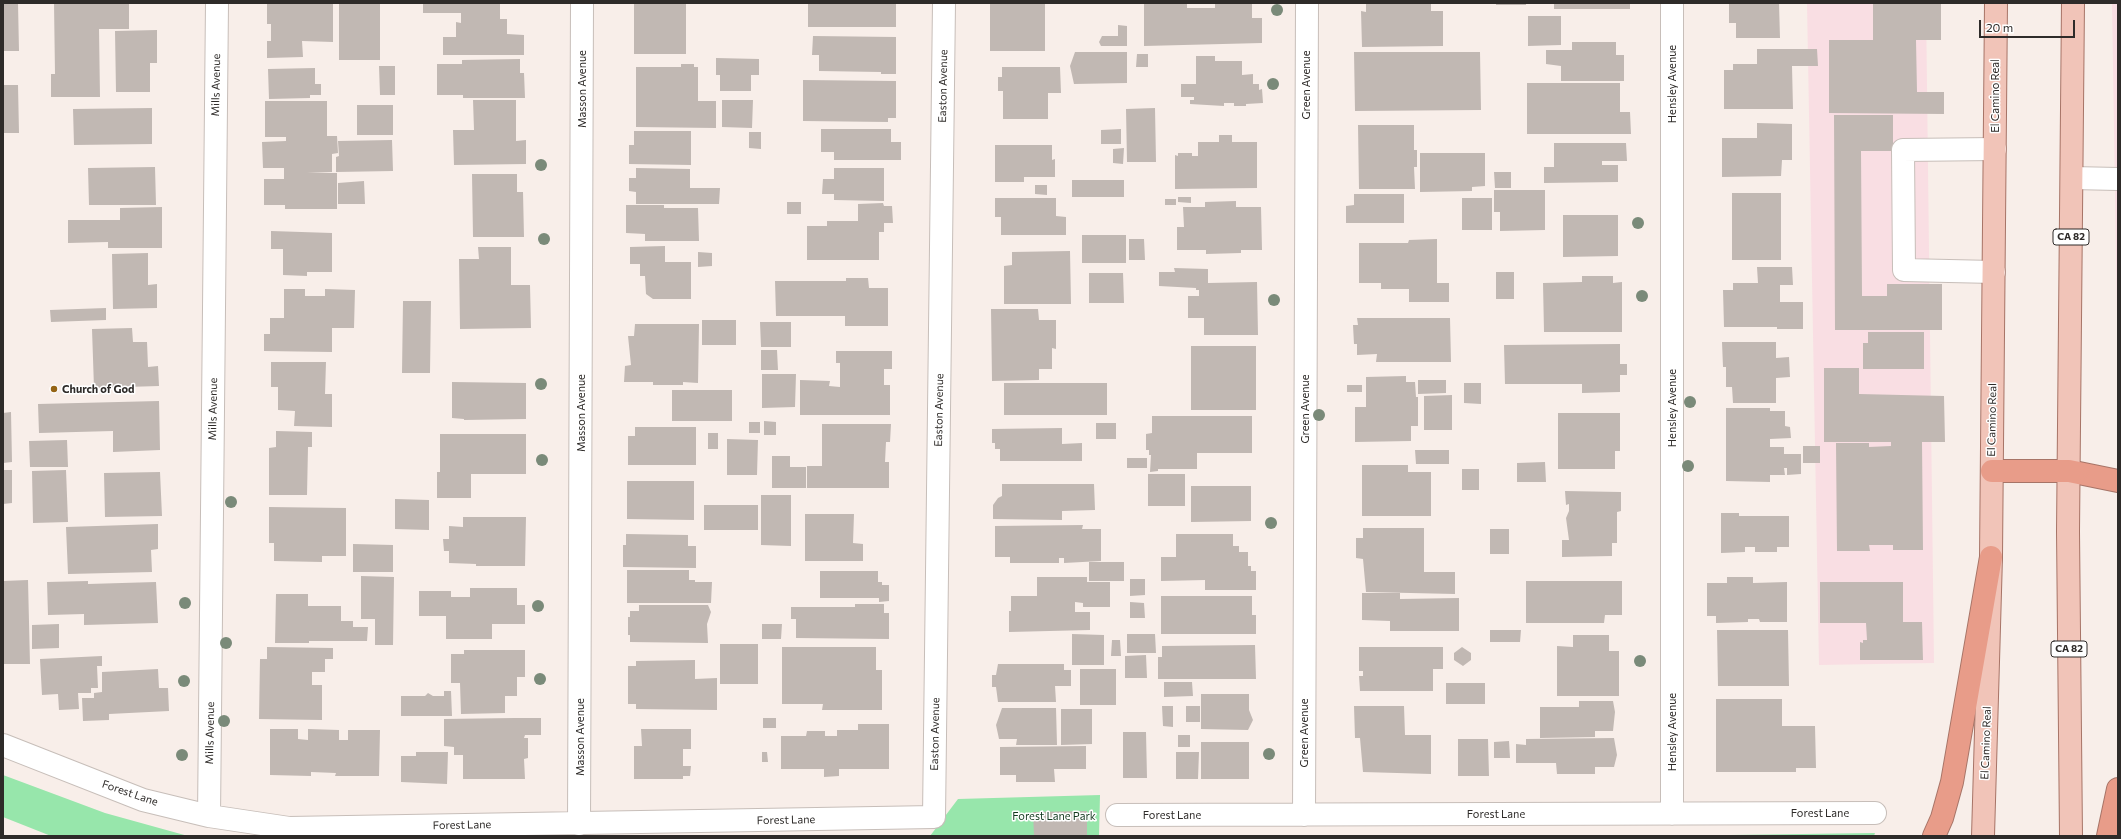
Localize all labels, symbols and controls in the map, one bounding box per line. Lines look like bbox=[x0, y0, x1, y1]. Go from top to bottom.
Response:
scale bar bbox=[1981, 12, 2077, 38]
text: 20 m bbox=[1986, 20, 2013, 34]
street label: Hensley Avenue bbox=[1665, 45, 1679, 123]
street label: Easton Avenue bbox=[936, 49, 950, 123]
street label: Masson Avenue bbox=[575, 50, 589, 128]
street label: Green Avenue bbox=[1299, 51, 1313, 119]
street label: Mills Avenue bbox=[209, 54, 223, 116]
street label: El Camino Real bbox=[1988, 59, 2002, 133]
road number: CA 82 bbox=[2053, 229, 2089, 245]
street label: Hensley Avenue bbox=[1665, 369, 1679, 447]
street label: Easton Avenue bbox=[932, 373, 946, 447]
street label: Masson Avenue bbox=[574, 374, 588, 452]
street label: Green Avenue bbox=[1298, 375, 1312, 443]
street label: Mills Avenue bbox=[206, 378, 220, 440]
place label: Church of God bbox=[62, 382, 135, 396]
street label: El Camino Real bbox=[1985, 383, 1999, 457]
marker: Church of God bbox=[49, 384, 59, 394]
road number: CA 82 bbox=[2051, 641, 2087, 657]
street label: Hensley Avenue bbox=[1665, 693, 1679, 771]
street label: Easton Avenue bbox=[928, 697, 942, 771]
street label: Masson Avenue bbox=[573, 698, 587, 776]
street label: Green Avenue bbox=[1297, 699, 1311, 767]
street label: Mills Avenue bbox=[203, 702, 217, 764]
street label: El Camino Real bbox=[1978, 706, 1994, 780]
street label: Forest Lane bbox=[100, 777, 160, 809]
street label: Forest Lane bbox=[1791, 806, 1849, 820]
street label: Forest Lane bbox=[1467, 807, 1525, 821]
street label: Forest Lane bbox=[1143, 808, 1201, 822]
park label: Forest Lane Park bbox=[1012, 809, 1096, 823]
street label: Forest Lane bbox=[757, 813, 815, 827]
street label: Forest Lane bbox=[433, 818, 491, 832]

